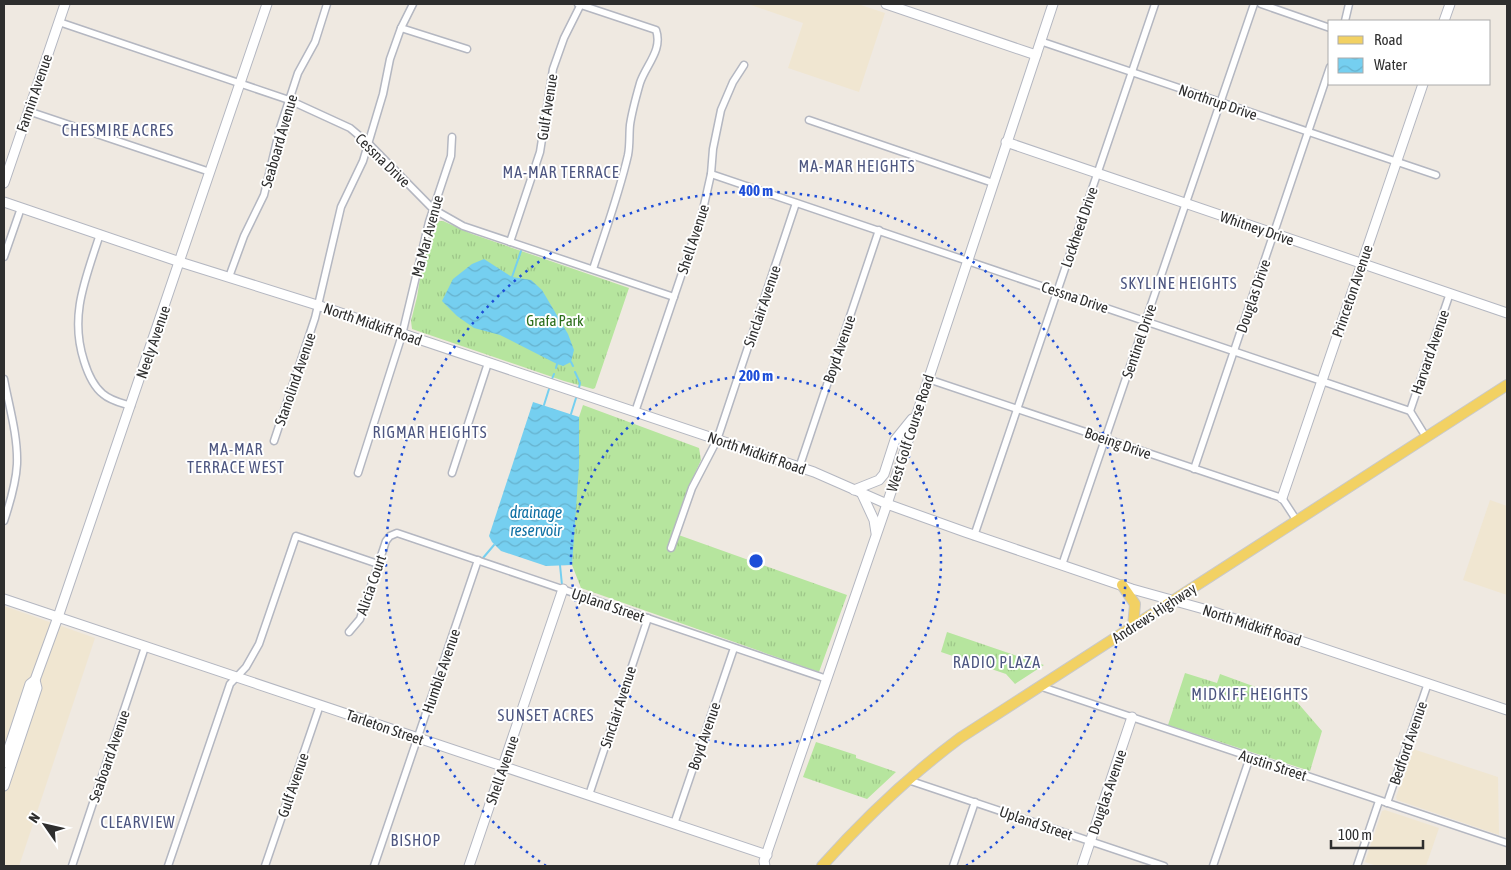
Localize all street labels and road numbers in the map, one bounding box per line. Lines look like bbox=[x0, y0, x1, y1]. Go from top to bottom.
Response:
street label: Fannin Avenue bbox=[13, 51, 55, 134]
street label: Gulf Avenue bbox=[533, 72, 561, 141]
street label: Northrup Drive bbox=[1177, 81, 1260, 123]
street label: Seaboard Avenue bbox=[258, 92, 300, 190]
street label: Cessna Drive bbox=[352, 130, 414, 190]
street label: Lockheed Drive bbox=[1057, 184, 1101, 269]
street label: Ma Mar Avenue bbox=[408, 193, 446, 279]
street label: Shell Avenue bbox=[674, 202, 712, 276]
street label: Whitney Drive bbox=[1218, 207, 1296, 249]
street label: Princeton Avenue bbox=[1328, 242, 1376, 340]
street label: Douglas Drive bbox=[1232, 257, 1274, 335]
street label: Sinclair Avenue bbox=[740, 263, 784, 349]
street label: Cessna Drive bbox=[1039, 278, 1111, 316]
street label: North Midkiff Road bbox=[322, 299, 424, 349]
street label: Sentinel Drive bbox=[1118, 301, 1160, 380]
street label: Neely Avenue bbox=[133, 303, 173, 381]
street label: Harvard Avenue bbox=[1408, 307, 1452, 396]
street label: Boyd Avenue bbox=[819, 313, 859, 385]
street label: Stanolind Avenue bbox=[271, 330, 319, 428]
street label: West Golf Course Road bbox=[883, 372, 937, 494]
street label: Boeing Drive bbox=[1082, 424, 1154, 462]
street label: North Midkiff Road bbox=[706, 428, 808, 478]
street label: Alicia Court bbox=[353, 553, 389, 617]
street label: Andrews Highway bbox=[1109, 579, 1199, 647]
street label: Upland Street bbox=[569, 585, 647, 625]
street label: North Midkiff Road bbox=[1200, 601, 1304, 649]
street label: Humble Avenue bbox=[419, 626, 463, 715]
street label: Sinclair Avenue bbox=[597, 664, 639, 750]
street label: Bedford Avenue bbox=[1386, 699, 1430, 787]
street label: Boyd Avenue bbox=[684, 700, 724, 772]
street label: Tarleton Street bbox=[344, 706, 426, 748]
street label: Seaboard Avenue bbox=[85, 708, 133, 804]
street label: Shell Avenue bbox=[482, 733, 522, 807]
street label: Austin Street bbox=[1237, 746, 1309, 784]
street label: Douglas Avenue bbox=[1084, 747, 1130, 837]
street label: Gulf Avenue bbox=[274, 750, 312, 819]
street label: Upland Street bbox=[997, 803, 1075, 843]

